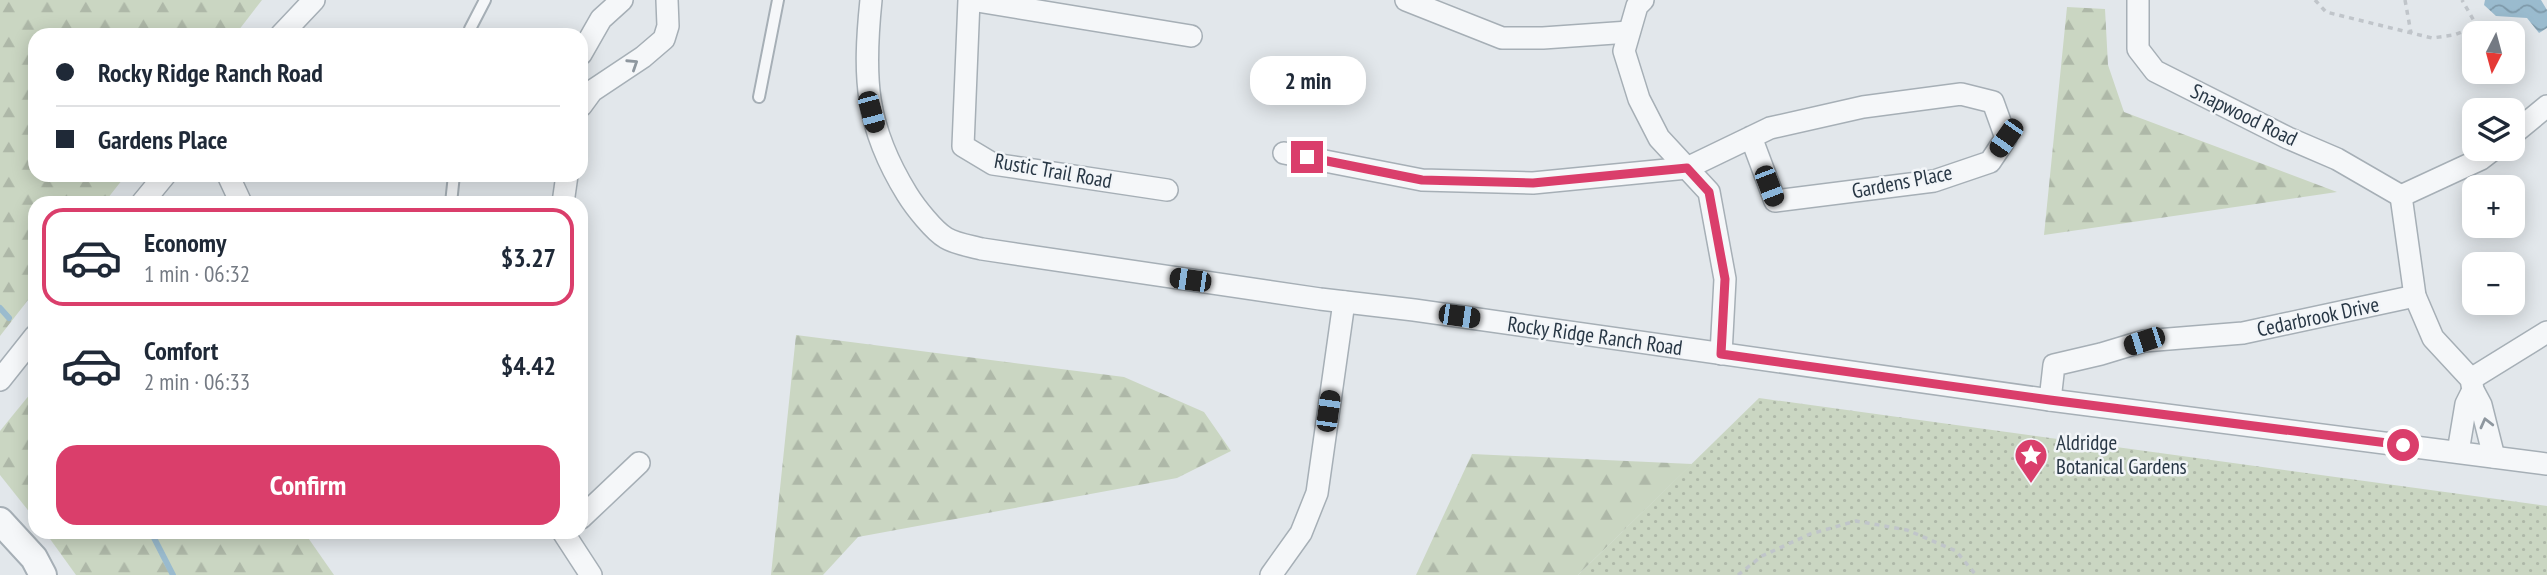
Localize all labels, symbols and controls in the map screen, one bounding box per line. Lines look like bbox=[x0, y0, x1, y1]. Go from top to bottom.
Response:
north arrow bbox=[2462, 21, 2525, 84]
map controls bbox=[2462, 21, 2525, 315]
callout: 2 min bbox=[1249, 55, 1365, 104]
text: Rocky Ridge Ranch Road bbox=[98, 56, 323, 89]
one-way arrow bbox=[625, 60, 638, 72]
text: 2 min bbox=[1285, 66, 1331, 95]
street label: Snapwood Road bbox=[2186, 77, 2302, 152]
car bbox=[856, 89, 887, 135]
button: layers bbox=[2462, 98, 2525, 161]
car bbox=[1986, 115, 2027, 161]
text: Gardens Place bbox=[98, 123, 228, 156]
route end bbox=[1291, 141, 1323, 173]
street label: Rustic Trail Road bbox=[992, 147, 1114, 194]
street label: Gardens Place bbox=[1849, 159, 1954, 204]
car bbox=[1752, 163, 1787, 209]
button: + bbox=[2462, 175, 2525, 238]
icon: car bbox=[60, 226, 123, 289]
text: Economy bbox=[144, 226, 226, 259]
text: $3.27 bbox=[501, 241, 556, 274]
button: − bbox=[2462, 252, 2525, 315]
text: 1 min · 06:32 bbox=[144, 259, 250, 288]
car bbox=[1168, 267, 1213, 293]
street label: Cedarbrook Drive bbox=[2254, 290, 2381, 343]
car bbox=[1437, 303, 1482, 329]
street label: Rocky Ridge Ranch Road bbox=[1506, 310, 1684, 361]
car bbox=[2121, 325, 2168, 357]
icon: car bbox=[60, 334, 123, 397]
text: Comfort bbox=[144, 334, 218, 367]
text: $4.42 bbox=[501, 349, 556, 382]
text: 2 min · 06:33 bbox=[144, 367, 250, 396]
car bbox=[1315, 389, 1342, 433]
one-way arrow bbox=[2480, 417, 2494, 429]
place label: Aldridge Botanical Gardens bbox=[2056, 429, 2187, 480]
route start bbox=[2387, 429, 2419, 461]
place icon: Aldridge Botanical Gardens bbox=[2012, 436, 2050, 485]
button: Confirm bbox=[56, 445, 560, 525]

